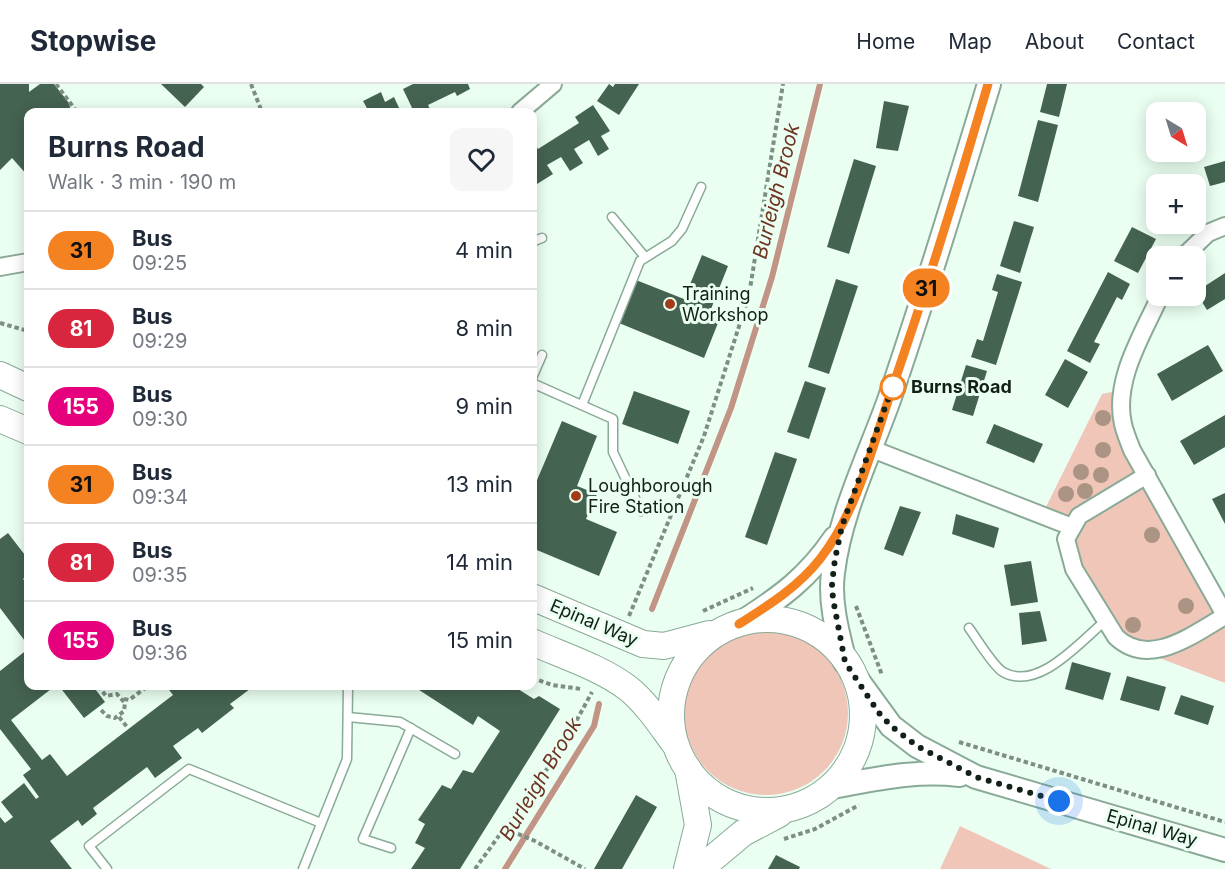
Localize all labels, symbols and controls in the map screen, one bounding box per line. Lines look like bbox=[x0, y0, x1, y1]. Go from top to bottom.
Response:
text: Stopwise bbox=[30, 24, 157, 58]
text: Home bbox=[856, 29, 915, 54]
text: Map bbox=[948, 29, 992, 54]
text: About bbox=[1025, 29, 1084, 54]
text: Contact bbox=[1117, 29, 1195, 54]
north arrow bbox=[1146, 102, 1206, 162]
map controls bbox=[1146, 102, 1206, 306]
water label: Burleigh Brook bbox=[748, 120, 805, 261]
button: heart bbox=[450, 128, 513, 191]
text: Burns Road bbox=[48, 130, 205, 164]
text: Walk · 3 min · 190 m bbox=[48, 170, 236, 194]
button: + bbox=[1146, 174, 1206, 234]
text: Bus bbox=[132, 225, 173, 251]
text: 4 min bbox=[455, 237, 513, 263]
text: 31 bbox=[70, 238, 92, 263]
button: − bbox=[1146, 246, 1206, 306]
text: 09:25 bbox=[132, 251, 187, 275]
line badge: 31 bbox=[899, 268, 953, 308]
text: 31 bbox=[915, 276, 937, 301]
place label: Training Workshop bbox=[682, 283, 769, 325]
marker: Training Workshop bbox=[663, 297, 677, 311]
text: Bus bbox=[132, 303, 173, 329]
text: 8 min bbox=[456, 315, 513, 341]
text: 81 bbox=[70, 316, 92, 341]
text: 09:29 bbox=[132, 329, 187, 353]
marker: Burns Road bbox=[880, 374, 906, 400]
place label: Burns Road bbox=[911, 376, 1012, 397]
text: Bus bbox=[132, 381, 173, 407]
text: 9 min bbox=[456, 393, 513, 419]
text: 155 bbox=[63, 394, 99, 419]
text: 09:30 bbox=[132, 407, 188, 431]
text: Bus bbox=[132, 459, 173, 485]
text: 13 min bbox=[447, 471, 513, 497]
text: 31 bbox=[70, 472, 92, 497]
place label: Loughborough Fire Station bbox=[588, 475, 713, 517]
text: 09:34 bbox=[132, 485, 188, 509]
marker: Loughborough Fire Station bbox=[569, 489, 583, 503]
text: Bus bbox=[132, 537, 173, 563]
text: 14 min bbox=[446, 549, 513, 575]
text: 81 bbox=[70, 550, 92, 575]
text: 09:35 bbox=[132, 563, 187, 587]
street label: Epinal Way bbox=[547, 595, 641, 650]
text: Bus bbox=[132, 615, 173, 641]
text: 15 min bbox=[447, 627, 513, 653]
text: 155 bbox=[63, 628, 99, 653]
text: 09:36 bbox=[132, 641, 188, 665]
water label: Burleigh Brook bbox=[494, 712, 587, 845]
your location bbox=[1044, 786, 1074, 816]
street label: Epinal Way bbox=[1104, 805, 1200, 850]

